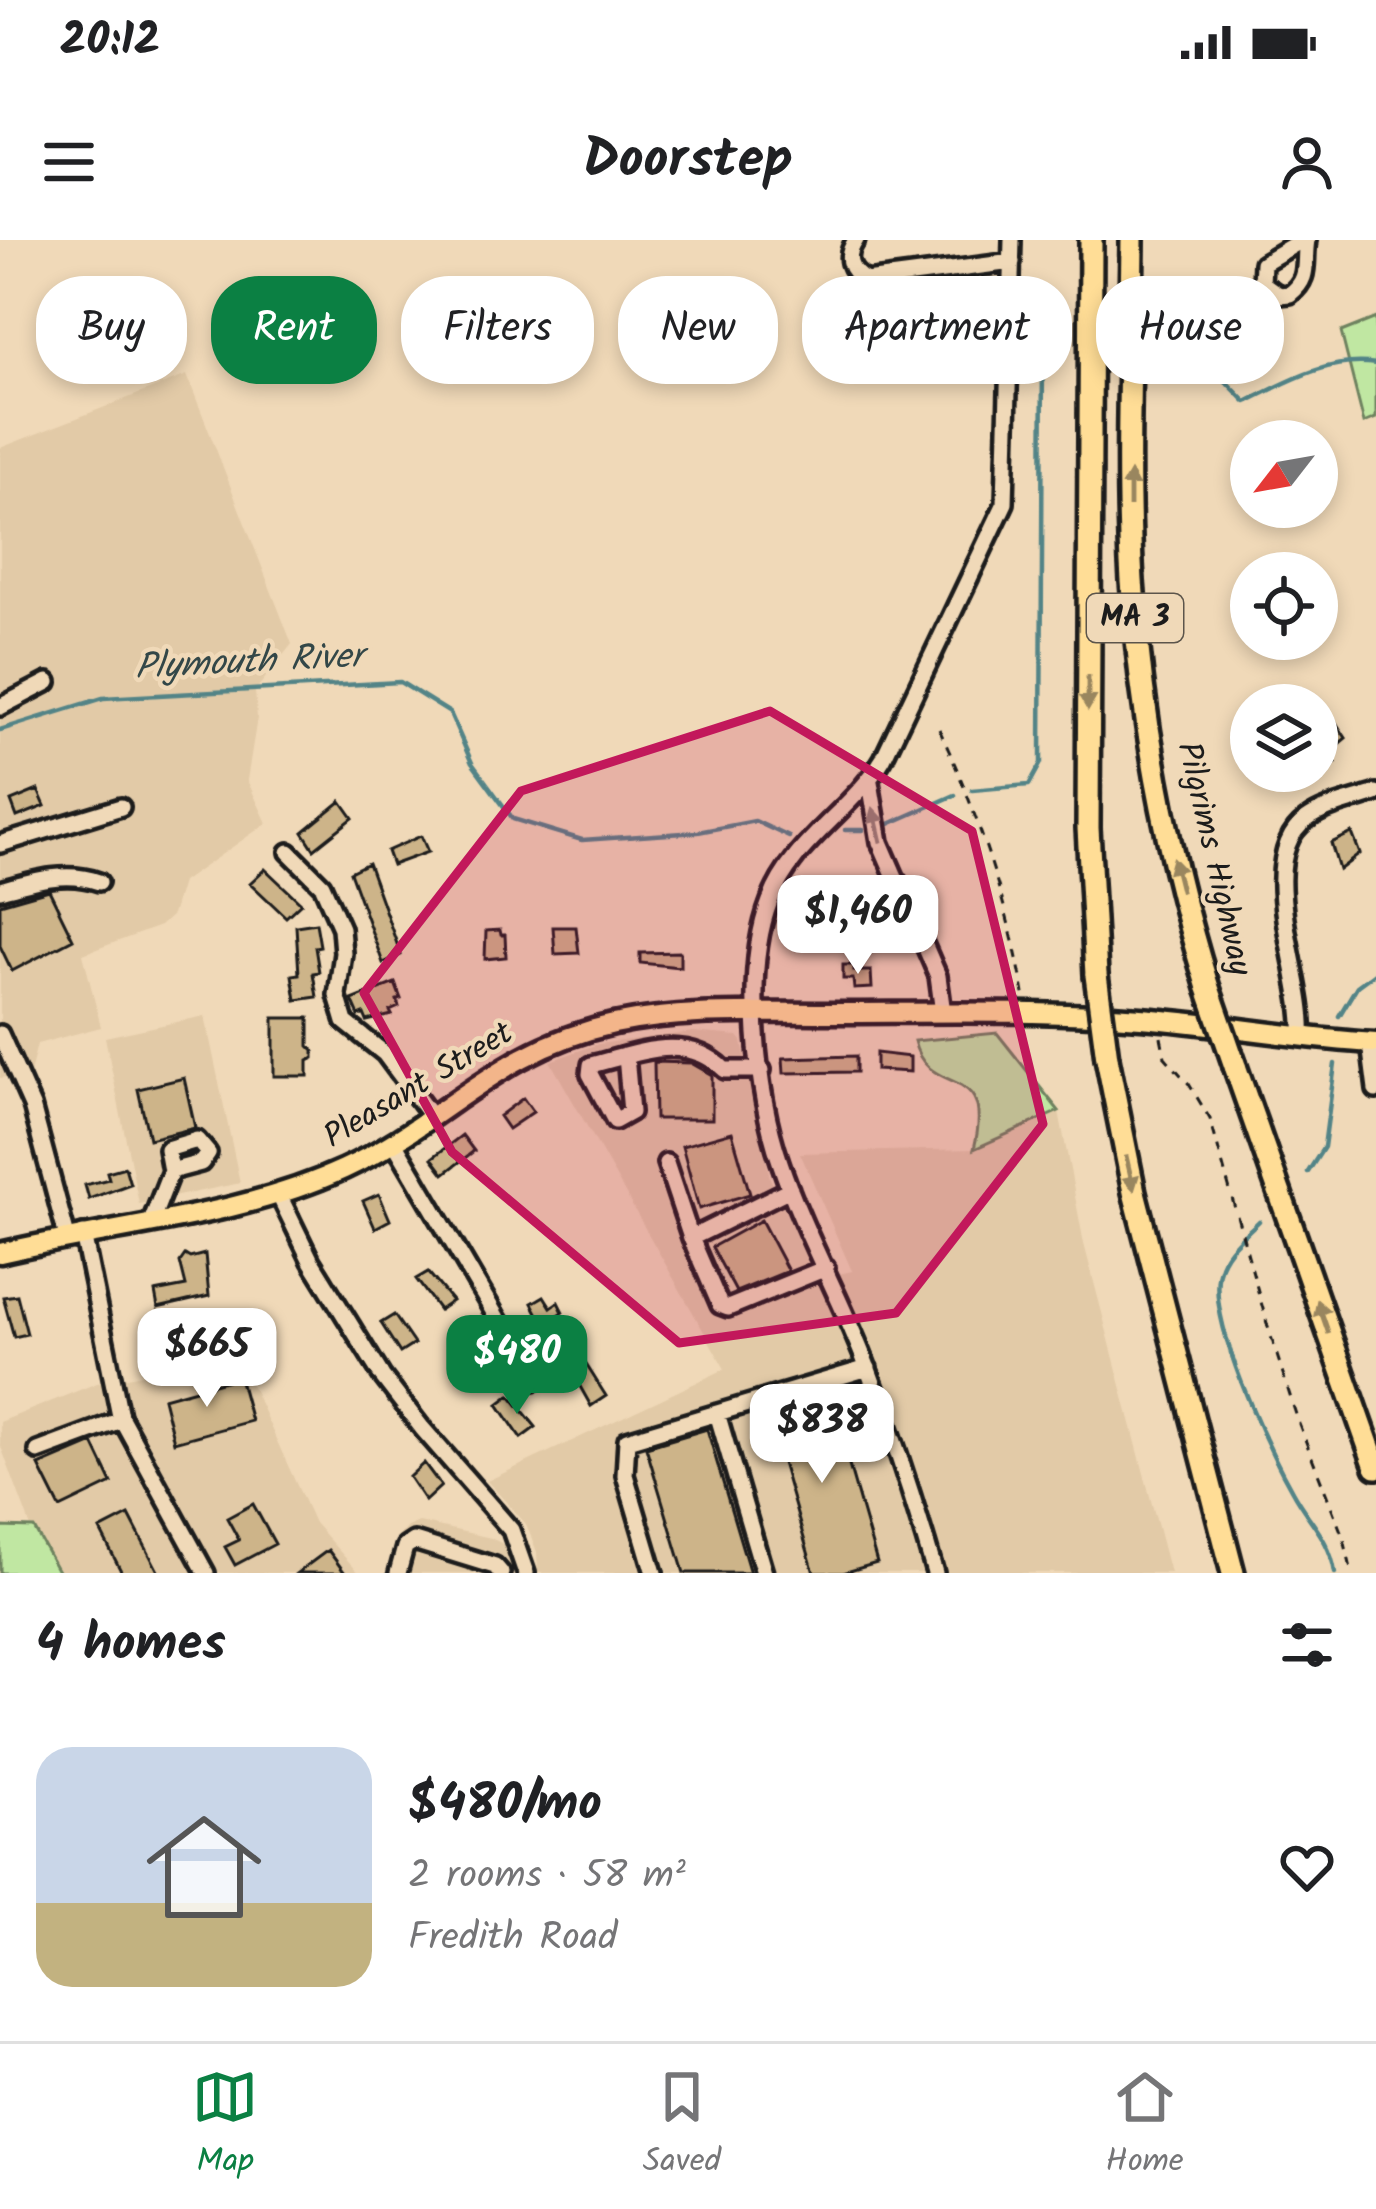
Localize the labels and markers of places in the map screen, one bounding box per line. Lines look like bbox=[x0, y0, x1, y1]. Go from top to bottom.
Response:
pin: $1,460 bbox=[760, 875, 956, 977]
pin: $665 bbox=[136, 1308, 278, 1410]
pin: $480 bbox=[446, 1315, 588, 1417]
pin: $838 bbox=[751, 1384, 893, 1486]

